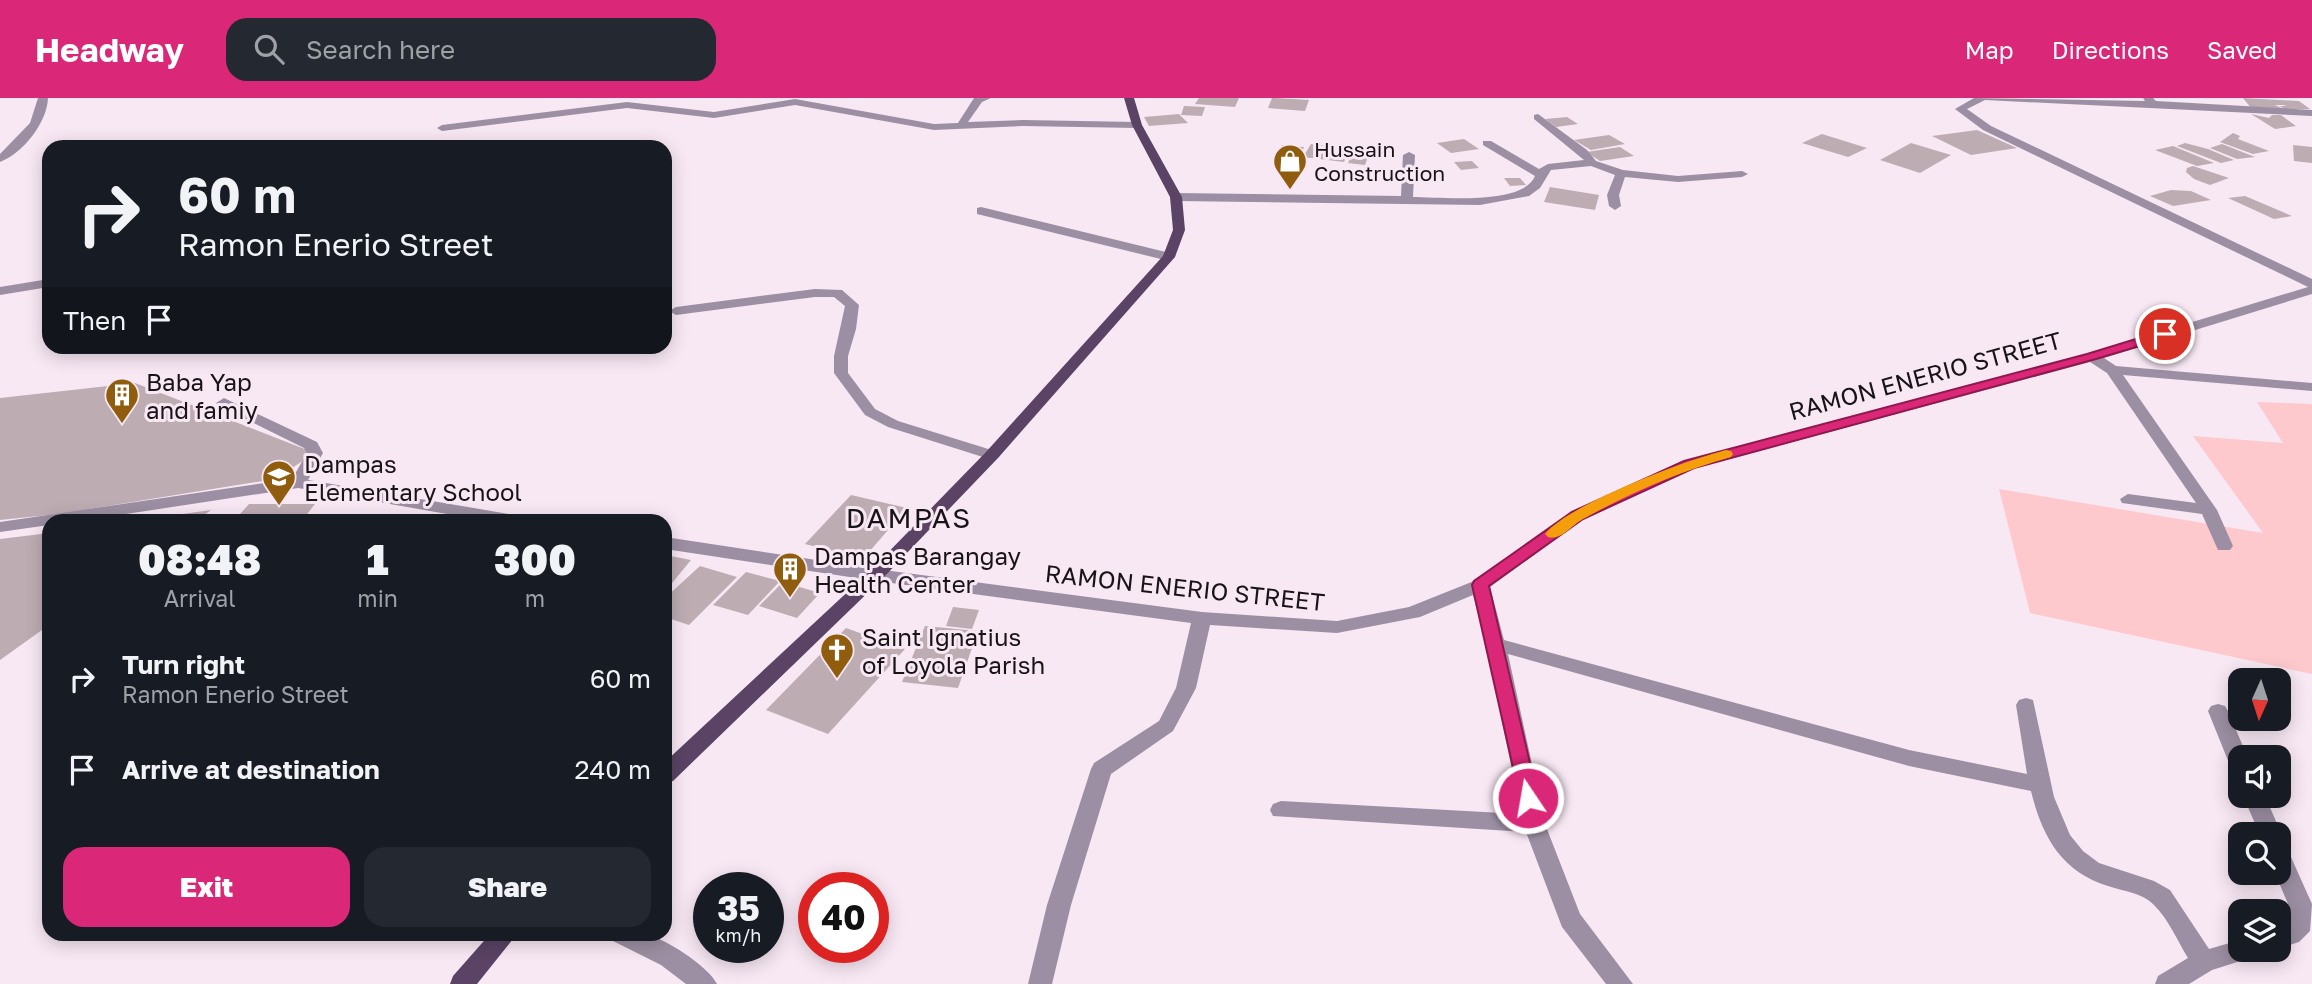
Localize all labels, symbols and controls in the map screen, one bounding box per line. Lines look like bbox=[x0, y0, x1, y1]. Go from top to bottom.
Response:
search box bbox=[226, 18, 716, 81]
text: Headway bbox=[35, 30, 184, 69]
icon: search bbox=[250, 30, 288, 68]
text: Search here bbox=[306, 34, 455, 65]
text: Map bbox=[1965, 35, 2014, 64]
text: Directions bbox=[2052, 35, 2169, 64]
text: Saved bbox=[2207, 35, 2277, 64]
place label: Hussain Construction bbox=[1314, 136, 1445, 186]
shop icon: Hussain Construction bbox=[1271, 142, 1309, 191]
text: 60 m bbox=[178, 165, 296, 224]
icon: right bbox=[63, 168, 154, 259]
text: Ramon Enerio Street bbox=[178, 225, 493, 263]
icon: arrive bbox=[140, 301, 178, 339]
pin bbox=[2135, 304, 2195, 364]
text: Then bbox=[63, 305, 126, 336]
icon: arrive bbox=[2146, 315, 2184, 353]
street label: RAMON ENERIO STREET bbox=[1786, 325, 2065, 425]
place label: Baba Yap and famiy bbox=[146, 367, 258, 424]
building icon: Baba Yap and famiy bbox=[103, 376, 141, 425]
place label: Dampas Elementary School bbox=[304, 449, 522, 506]
school or university icon: Dampas Elementary School bbox=[260, 458, 298, 507]
district label: DAMPAS bbox=[846, 501, 972, 534]
text: 08:48 bbox=[138, 534, 261, 584]
text: 1 bbox=[367, 534, 389, 584]
text: 300 bbox=[494, 534, 576, 584]
place label: Dampas Barangay Health Center bbox=[814, 541, 1021, 598]
building icon: Dampas Barangay Health Center bbox=[771, 550, 809, 599]
street label: RAMON ENERIO STREET bbox=[1044, 558, 1326, 616]
text: Arrival bbox=[164, 584, 236, 612]
text: min bbox=[357, 584, 398, 612]
text: m bbox=[525, 584, 545, 612]
place label: Saint Ignatius of Loyola Parish bbox=[862, 622, 1045, 679]
church icon: Saint Ignatius of Loyola Parish bbox=[818, 631, 856, 680]
text: Turn right bbox=[122, 649, 245, 680]
icon: right bbox=[63, 660, 101, 698]
text: 60 m bbox=[590, 663, 651, 694]
north arrow bbox=[2228, 668, 2291, 732]
map controls bbox=[2228, 668, 2291, 962]
text: Ramon Enerio Street bbox=[122, 680, 349, 708]
button: sound bbox=[2228, 745, 2291, 808]
icon: arrive bbox=[63, 751, 101, 789]
text: Arrive at destination bbox=[122, 754, 380, 785]
text: 240 m bbox=[574, 754, 651, 785]
position arrow bbox=[1491, 761, 1565, 835]
button: search bbox=[2228, 822, 2291, 885]
button: Exit bbox=[63, 847, 350, 927]
button: Share bbox=[364, 847, 651, 927]
speed limit sign: 40 bbox=[798, 872, 889, 963]
text: 35 bbox=[717, 887, 760, 929]
button: layers bbox=[2228, 899, 2291, 962]
text: km/h bbox=[716, 924, 761, 946]

